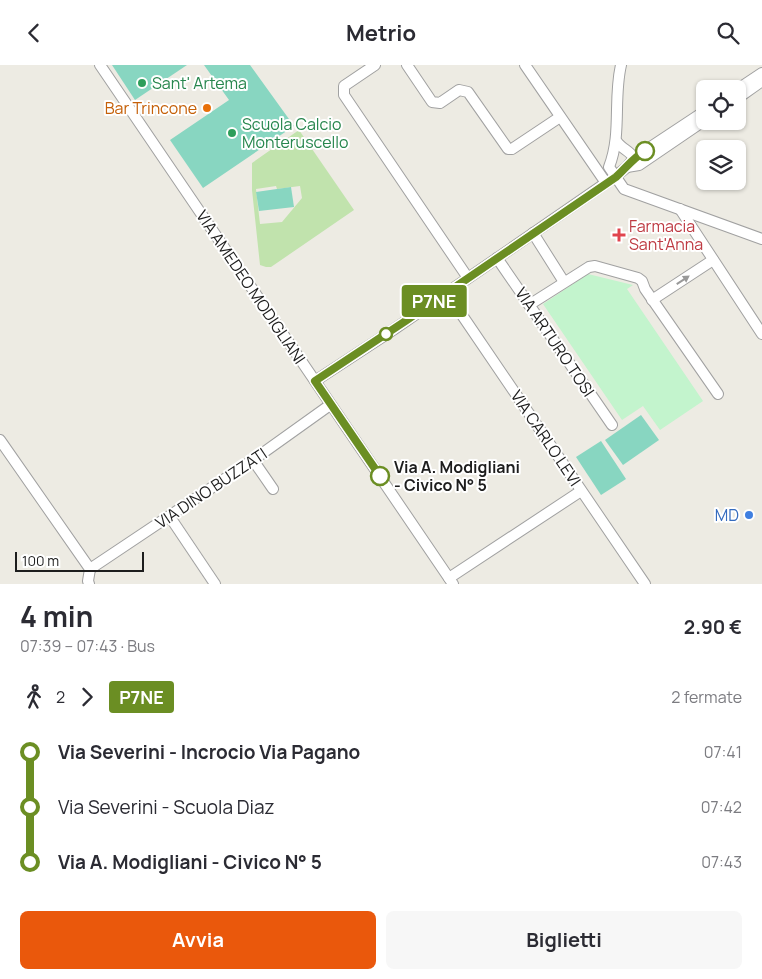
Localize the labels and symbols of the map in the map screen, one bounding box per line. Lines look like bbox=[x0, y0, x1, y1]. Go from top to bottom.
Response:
place label: Sant' Artema bbox=[152, 72, 247, 94]
marker: Sant' Artema bbox=[136, 77, 148, 89]
place label: Bar Trincone bbox=[105, 97, 197, 119]
marker: Bar Trincone bbox=[201, 102, 213, 114]
place label: Scuola Calcio Monteruscello bbox=[242, 113, 348, 153]
marker: Scuola Calcio Monteruscello bbox=[226, 127, 238, 139]
unlabelled marker bbox=[635, 141, 655, 161]
street label: VIA AMEDEO MODIGLIANI bbox=[191, 206, 311, 368]
place label: Farmacia Sant'Anna bbox=[629, 215, 703, 255]
marker: Farmacia Sant'Anna bbox=[613, 229, 625, 241]
one-way arrow bbox=[676, 275, 689, 285]
street label: VIA ARTURO TOSI bbox=[510, 283, 600, 401]
line badge: P7NE bbox=[399, 285, 469, 317]
unlabelled marker bbox=[379, 327, 393, 341]
street label: VIA CARLO LEVI bbox=[506, 386, 586, 490]
street label: VIA DINO BUZZATI bbox=[151, 443, 271, 533]
place label: Via A. Modigliani - Civico N° 5 bbox=[394, 456, 520, 496]
marker: Via A. Modigliani - Civico N° 5 bbox=[370, 466, 390, 486]
place label: MD bbox=[715, 504, 739, 526]
marker: MD bbox=[743, 509, 755, 521]
scale bar bbox=[15, 549, 144, 572]

